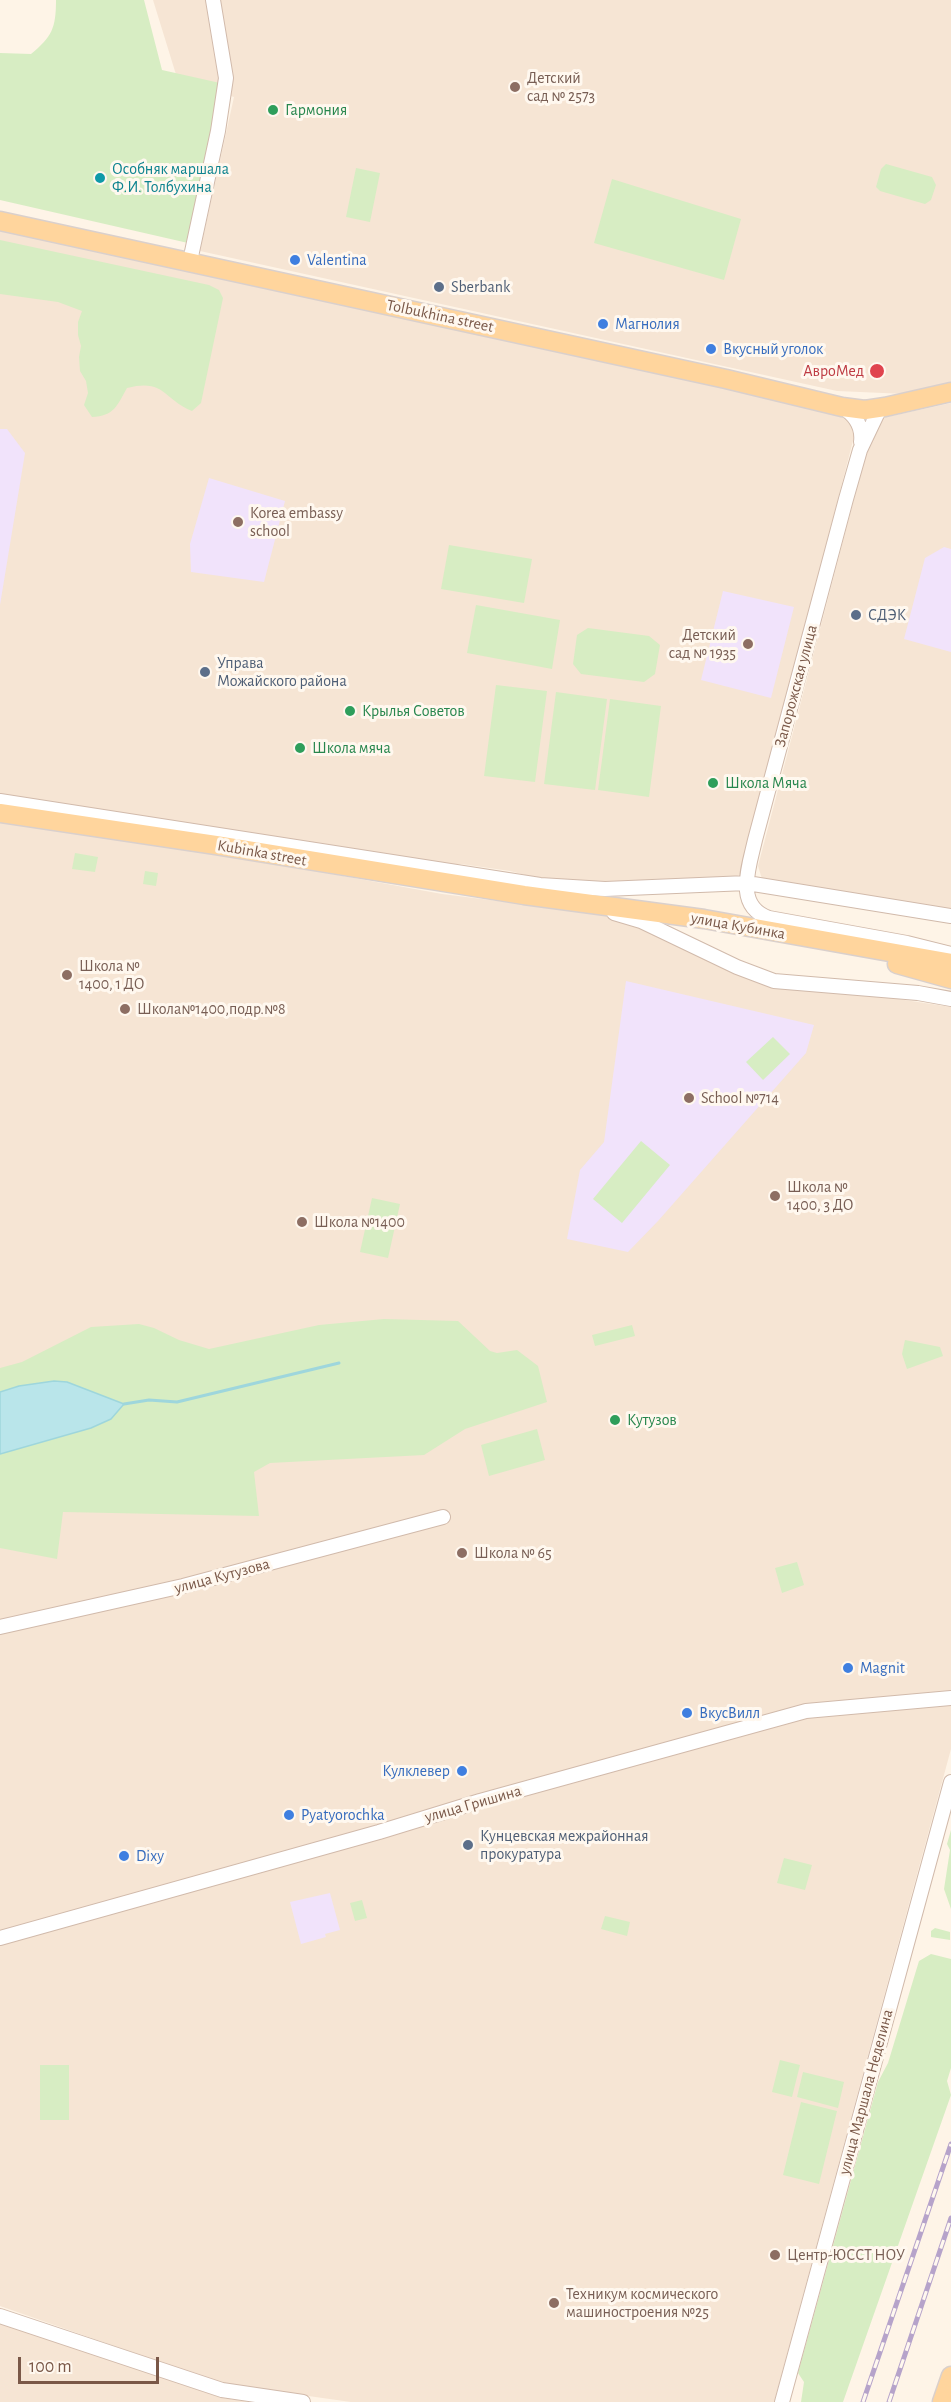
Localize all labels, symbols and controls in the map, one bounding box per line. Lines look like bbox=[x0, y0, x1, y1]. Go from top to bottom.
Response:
place label: Детский сад № 2573 bbox=[527, 68, 595, 106]
marker: Детский сад № 2573 bbox=[508, 80, 522, 94]
place label: Гармония bbox=[285, 100, 347, 120]
marker: Гармония bbox=[266, 103, 280, 117]
place label: Особняк маршала Ф.И. Толбухина bbox=[112, 159, 229, 197]
marker: Особняк маршала Ф.И. Толбухина bbox=[93, 171, 107, 185]
place label: Valentina bbox=[307, 250, 367, 270]
marker: Valentina bbox=[288, 253, 302, 267]
place label: Sberbank bbox=[451, 277, 510, 297]
marker: Sberbank bbox=[432, 280, 446, 294]
street label: Tolbukhina street bbox=[385, 295, 495, 337]
place label: Магнолия bbox=[615, 314, 680, 334]
marker: Магнолия bbox=[596, 317, 610, 331]
place label: Вкусный уголок bbox=[723, 339, 823, 359]
marker: Вкусный уголок bbox=[704, 342, 718, 356]
place label: АвроМед bbox=[803, 361, 864, 381]
marker: АвроМед bbox=[868, 362, 886, 380]
place label: Korea embassy school bbox=[250, 503, 343, 541]
marker: Korea embassy school bbox=[231, 515, 245, 529]
place label: СДЭК bbox=[868, 605, 906, 625]
marker: СДЭК bbox=[849, 608, 863, 622]
street label: Запорожская улица bbox=[770, 623, 822, 749]
place label: Детский сад № 1935 bbox=[669, 625, 736, 663]
marker: Детский сад № 1935 bbox=[741, 637, 755, 651]
place label: Управа Можайского района bbox=[217, 653, 347, 691]
marker: Управа Можайского района bbox=[198, 665, 212, 679]
place label: Крылья Советов bbox=[362, 701, 465, 721]
marker: Крылья Советов bbox=[343, 704, 357, 718]
place label: Школа мяча bbox=[312, 738, 391, 758]
marker: Школа мяча bbox=[293, 741, 307, 755]
place label: Школа Мяча bbox=[725, 773, 807, 793]
marker: Школа Мяча bbox=[706, 776, 720, 790]
street label: Kubinka street bbox=[216, 836, 308, 870]
street label: улица Кубинка bbox=[689, 908, 787, 944]
place label: Школа № 1400, 1 ДО bbox=[79, 956, 144, 994]
marker: Школа № 1400, 1 ДО bbox=[60, 968, 74, 982]
place label: Школа№1400,подр.№8 bbox=[137, 999, 286, 1019]
marker: Школа№1400,подр.№8 bbox=[118, 1002, 132, 1016]
place label: School №714 bbox=[701, 1088, 779, 1108]
marker: School №714 bbox=[682, 1091, 696, 1105]
place label: Школа № 1400, 3 ДО bbox=[787, 1177, 854, 1215]
marker: Школа № 1400, 3 ДО bbox=[768, 1189, 782, 1203]
place label: Школа №1400 bbox=[314, 1212, 405, 1232]
marker: Школа №1400 bbox=[295, 1215, 309, 1229]
place label: Кутузов bbox=[627, 1410, 677, 1430]
marker: Кутузов bbox=[608, 1413, 622, 1427]
place label: Школа № 65 bbox=[474, 1543, 552, 1563]
marker: Школа № 65 bbox=[455, 1546, 469, 1560]
street label: улица Кутузова bbox=[172, 1554, 272, 1598]
place label: Magnit bbox=[860, 1658, 905, 1678]
marker: Magnit bbox=[841, 1661, 855, 1675]
place label: ВкусВилл bbox=[699, 1703, 760, 1723]
marker: ВкусВилл bbox=[680, 1706, 694, 1720]
place label: Кулклевер bbox=[382, 1761, 450, 1781]
marker: Кулклевер bbox=[455, 1764, 469, 1778]
street label: улица Гришина bbox=[422, 1781, 524, 1827]
place label: Pyatyorochka bbox=[301, 1805, 385, 1825]
marker: Pyatyorochka bbox=[282, 1808, 296, 1822]
place label: Кунцевская межрайонная прокуратура bbox=[480, 1826, 649, 1864]
marker: Кунцевская межрайонная прокуратура bbox=[461, 1838, 475, 1852]
place label: Dixy bbox=[136, 1846, 164, 1866]
marker: Dixy bbox=[117, 1849, 131, 1863]
street label: улица Маршала Неделина bbox=[835, 2007, 897, 2177]
place label: Центр-ЮССТ НОУ bbox=[787, 2245, 905, 2265]
marker: Центр-ЮССТ НОУ bbox=[768, 2248, 782, 2262]
place label: Техникум космического машиностроения №25 bbox=[566, 2284, 718, 2322]
marker: Техникум космического машиностроения №25 bbox=[547, 2296, 561, 2310]
scale bar bbox=[21, 2345, 162, 2383]
text: 100 m bbox=[29, 2358, 72, 2376]

